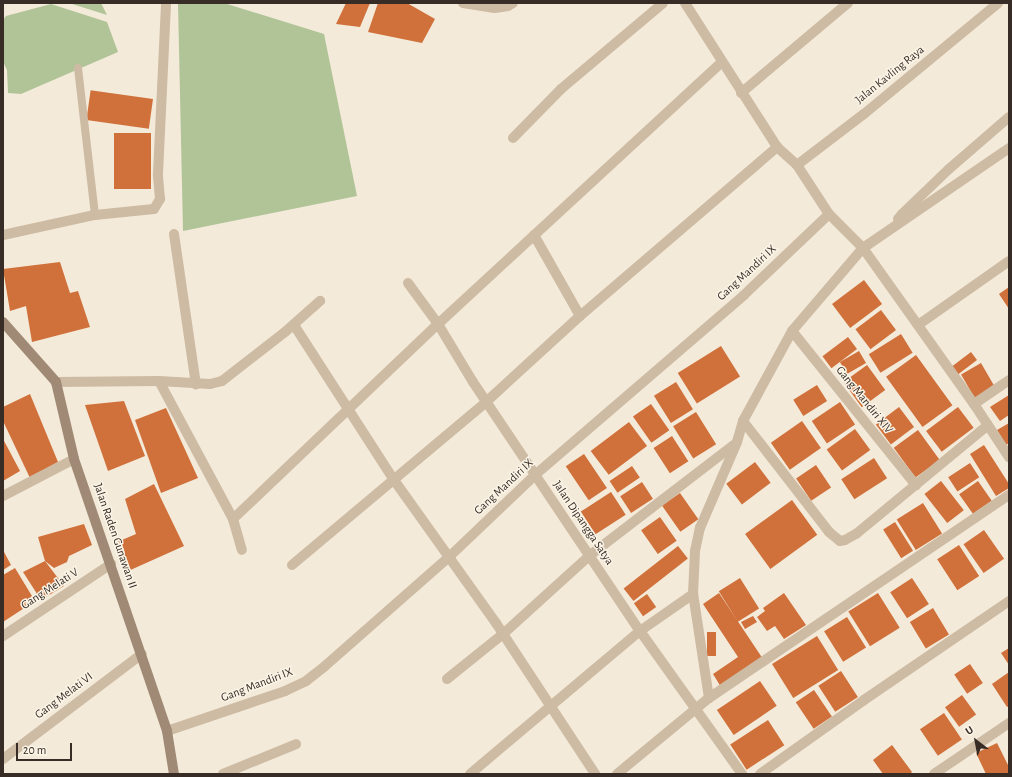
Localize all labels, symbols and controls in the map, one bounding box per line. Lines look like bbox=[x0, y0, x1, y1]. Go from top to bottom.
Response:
street label: Jalan Kavling Raya bbox=[853, 43, 927, 107]
street label: Gang Mandiri IX bbox=[714, 242, 780, 304]
street label: Gang Mandiri XIV bbox=[833, 364, 895, 436]
street label: Gang Mandiri IX bbox=[471, 456, 537, 518]
street label: Jalan Dipangga Satya bbox=[550, 478, 616, 568]
street label: Jalan Raden Gunawan II bbox=[90, 482, 140, 590]
street label: Gang Melati V bbox=[19, 565, 81, 613]
street label: Gang Mandiri IX bbox=[219, 665, 295, 705]
street label: Gang Melati VI bbox=[32, 670, 96, 722]
north arrow bbox=[956, 721, 996, 761]
text: U bbox=[963, 724, 975, 737]
scale bar bbox=[18, 735, 74, 761]
text: 20 m bbox=[23, 744, 46, 756]

